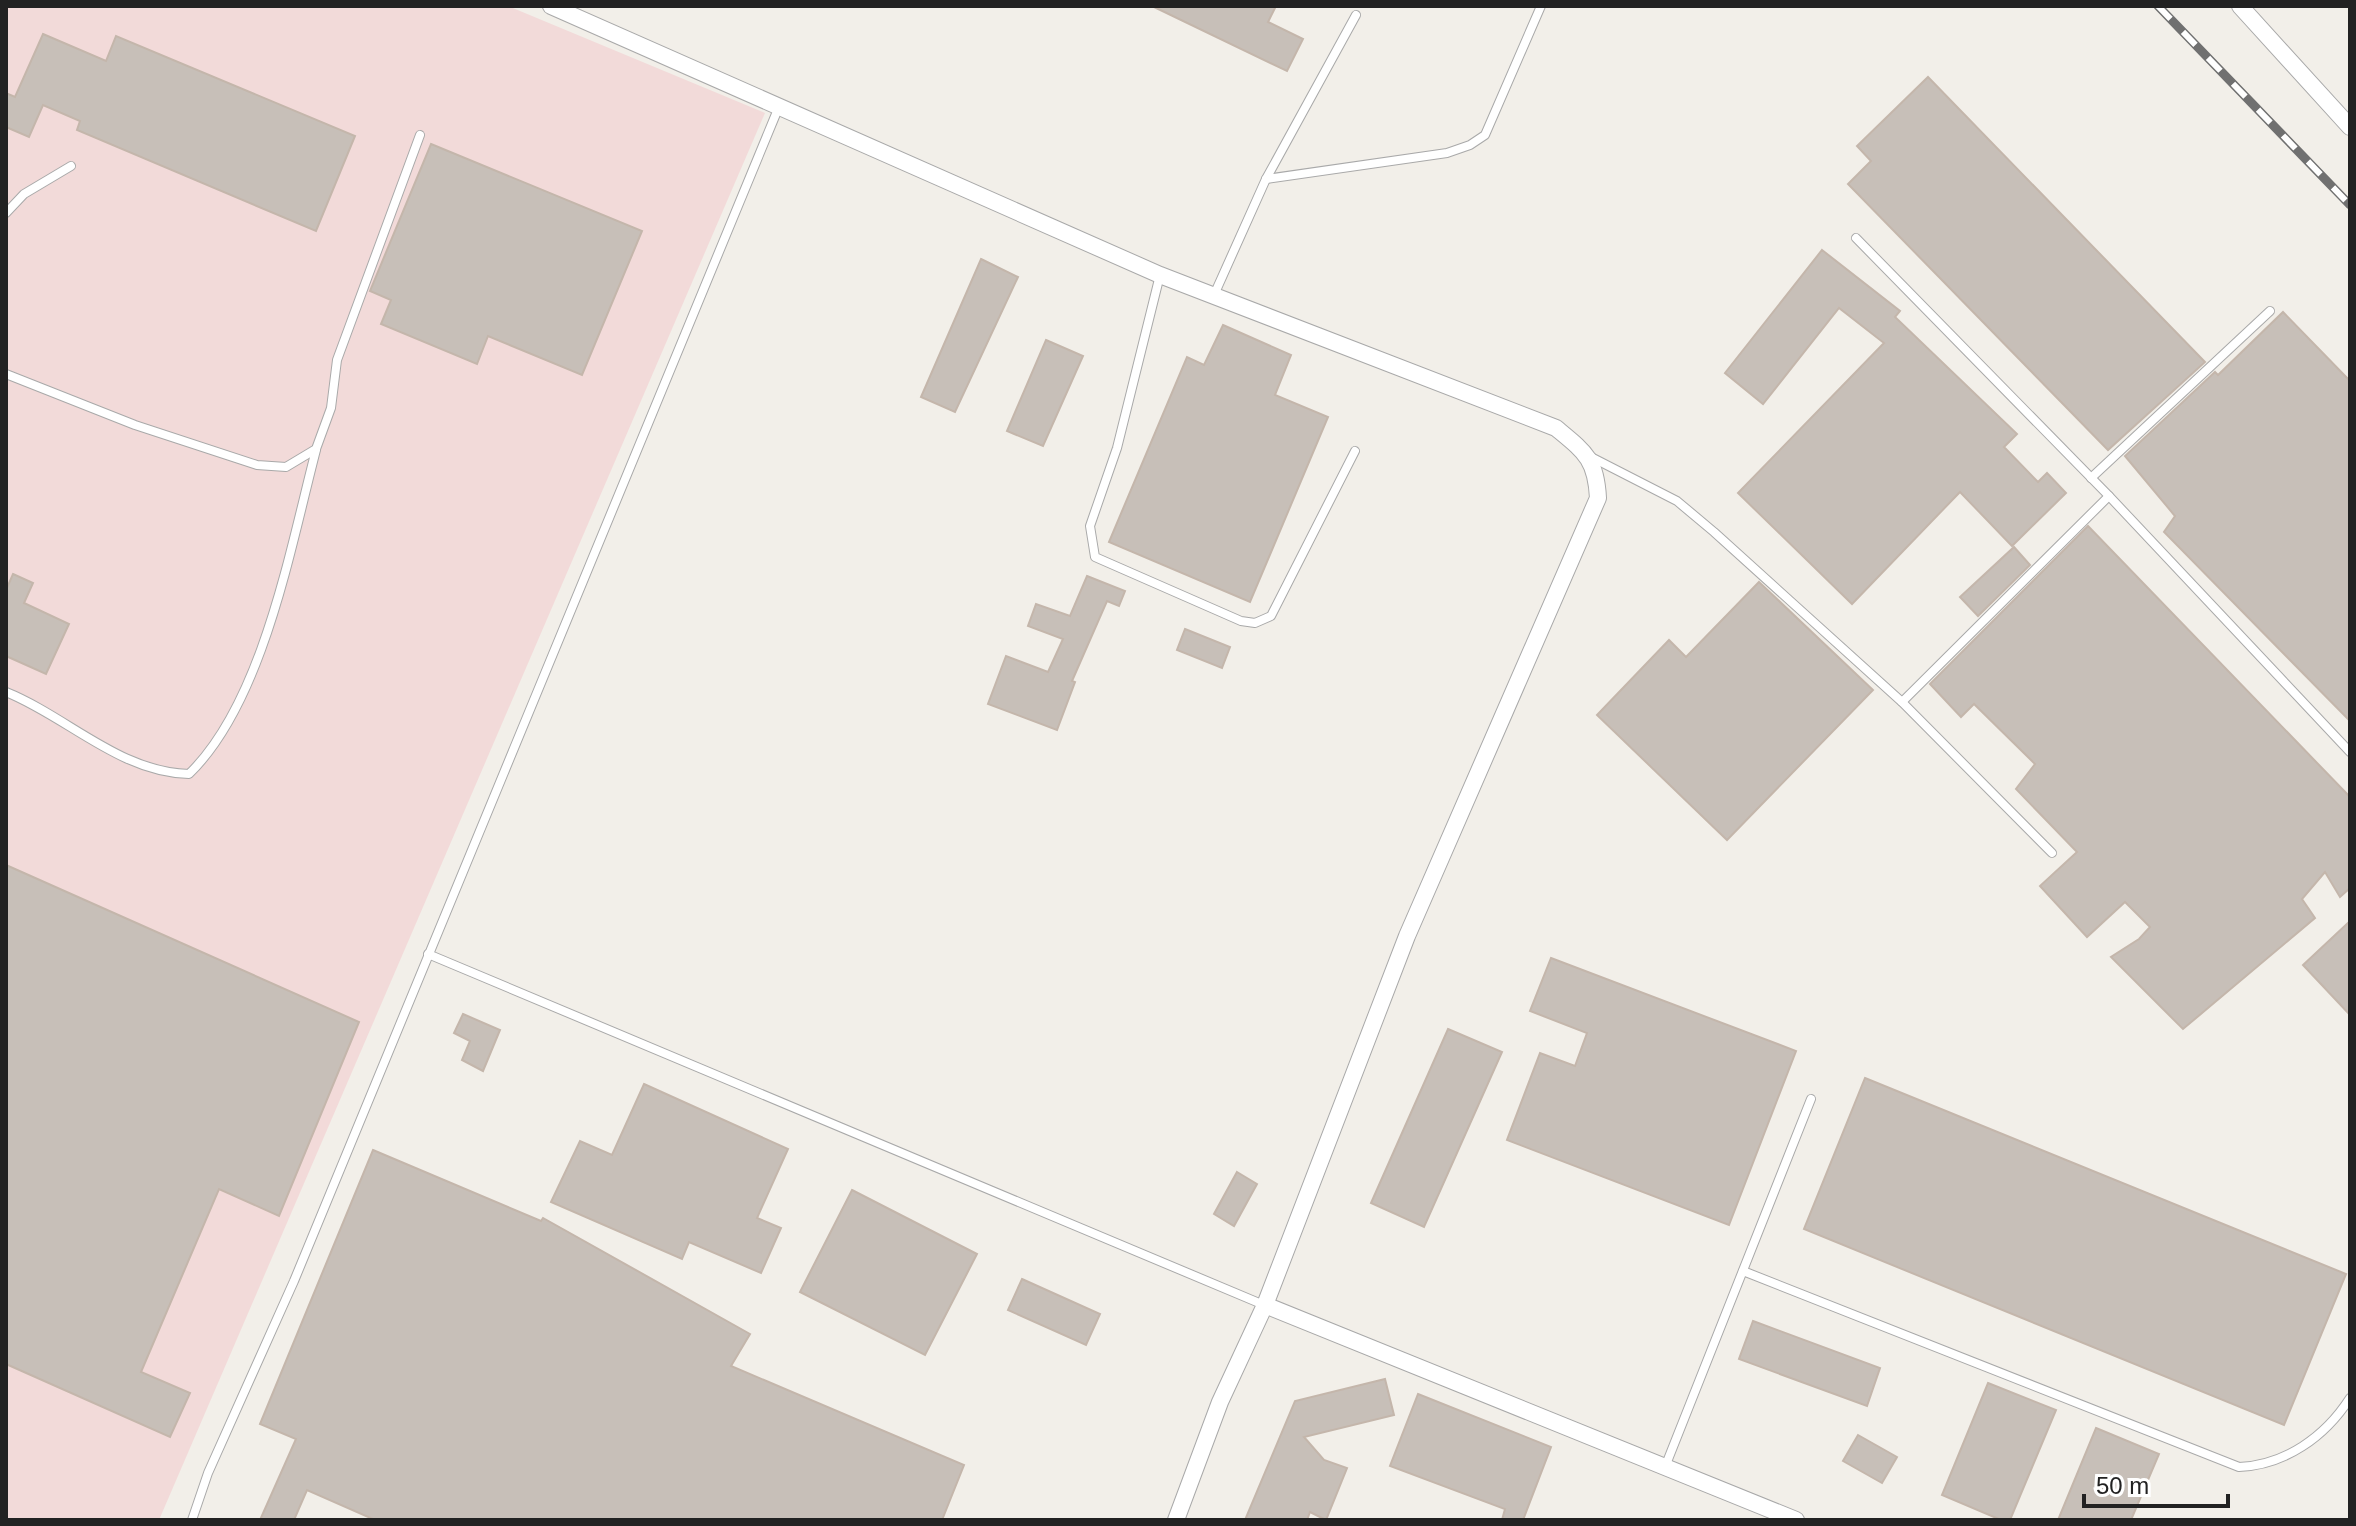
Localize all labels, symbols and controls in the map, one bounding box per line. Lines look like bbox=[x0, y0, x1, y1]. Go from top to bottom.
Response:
scale bar bbox=[2084, 1458, 2228, 1508]
text: 50 m bbox=[2096, 1472, 2149, 1499]

